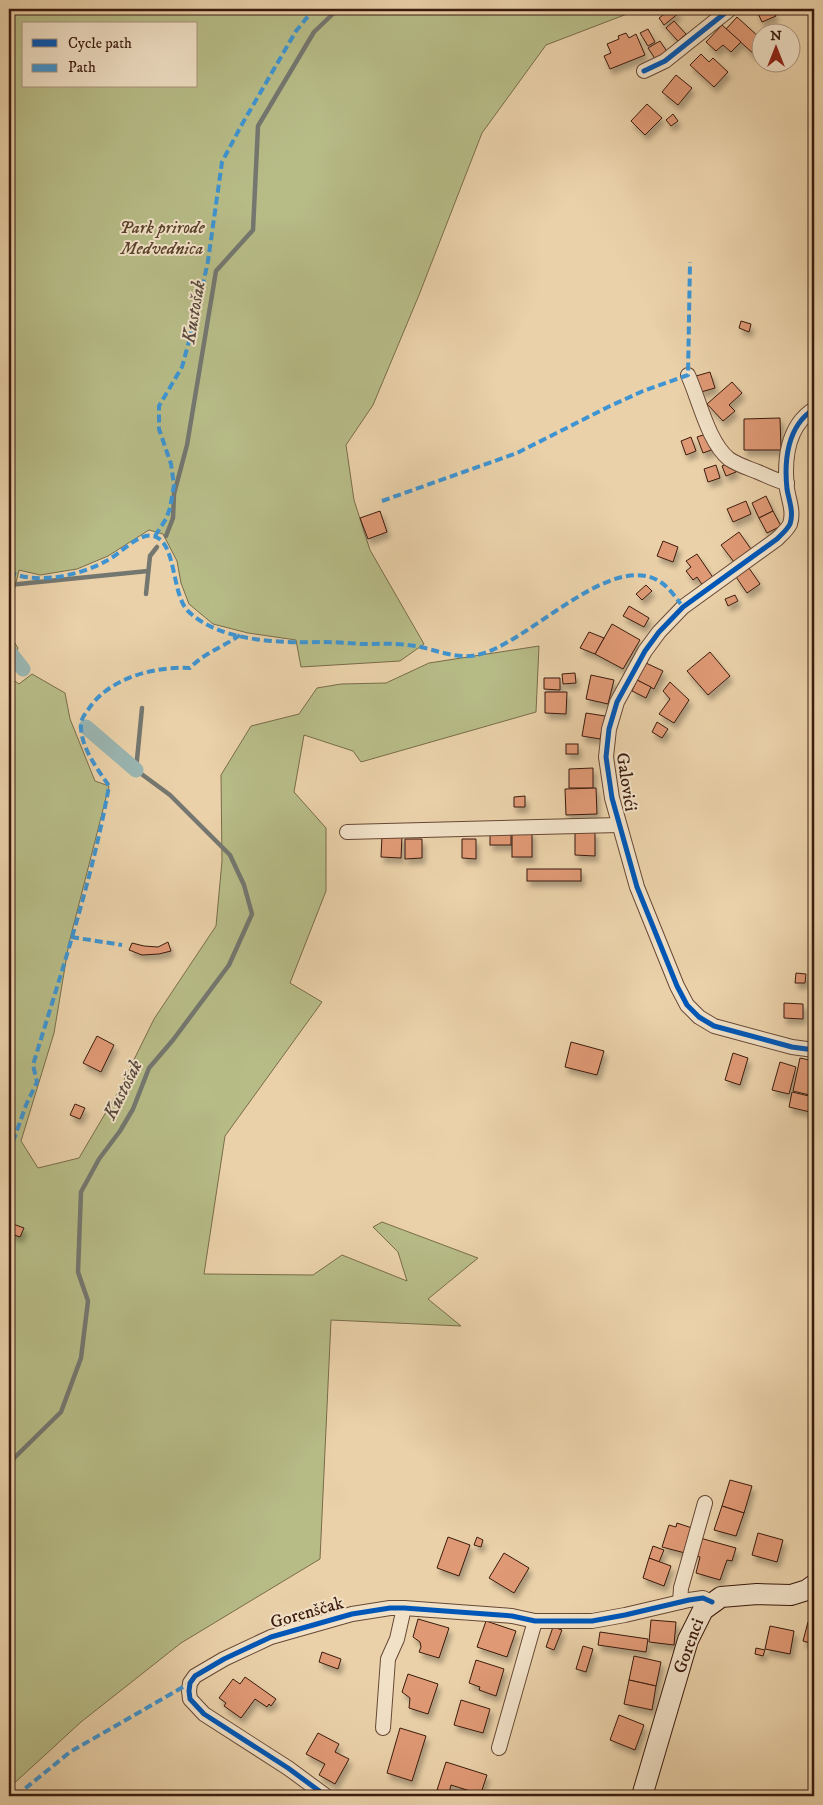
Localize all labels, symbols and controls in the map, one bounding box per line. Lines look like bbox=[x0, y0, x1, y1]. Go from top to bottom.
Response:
legend bbox=[22, 22, 198, 88]
north arrow bbox=[750, 22, 800, 72]
text: N bbox=[770, 27, 782, 45]
text: Cycle path bbox=[68, 34, 132, 53]
text: Path bbox=[68, 58, 96, 77]
park label: Park prirode Medvednica bbox=[119, 217, 205, 260]
water label: Kustošak bbox=[177, 279, 211, 346]
street label: Galovići bbox=[610, 751, 642, 813]
water label: Kustošak bbox=[98, 1056, 148, 1124]
street label: Gorenščak bbox=[268, 1592, 346, 1634]
street label: Gorenci bbox=[669, 1615, 709, 1677]

